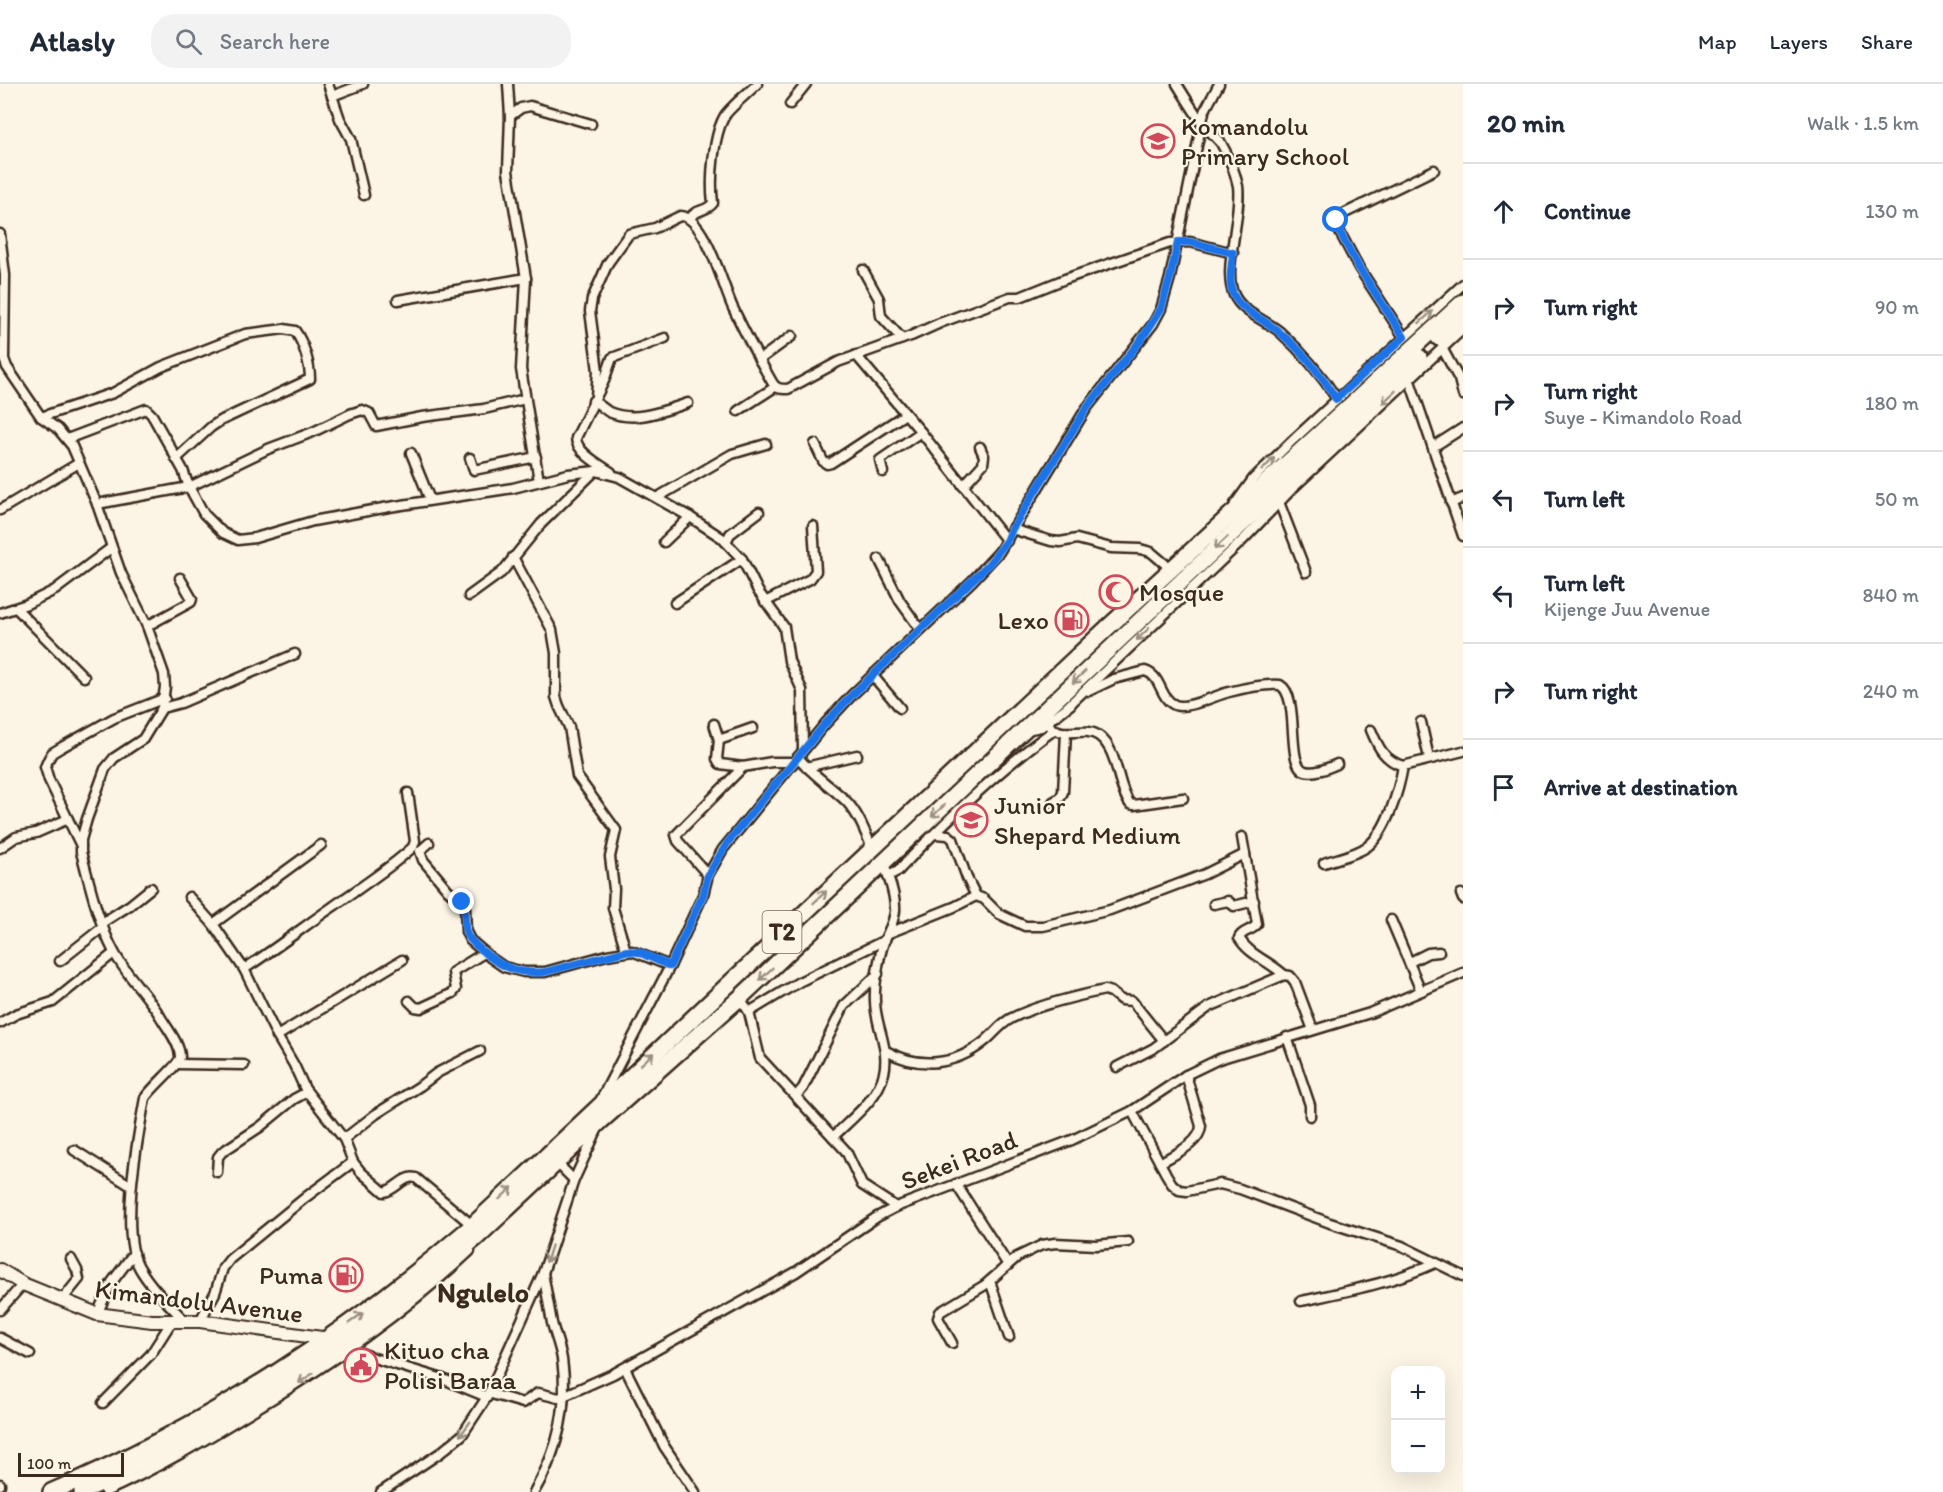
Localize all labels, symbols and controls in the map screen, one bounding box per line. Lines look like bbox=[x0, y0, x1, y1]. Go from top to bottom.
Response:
search box bbox=[151, 14, 571, 68]
text: Atlasly bbox=[30, 24, 115, 58]
icon: search bbox=[172, 25, 205, 58]
text: Search here bbox=[220, 28, 330, 55]
text: Map bbox=[1698, 29, 1737, 54]
text: Layers bbox=[1770, 29, 1828, 54]
text: Share bbox=[1861, 29, 1913, 54]
text: 20 min bbox=[1487, 107, 1565, 139]
place label: Komandolu Primary School bbox=[1181, 110, 1349, 172]
text: Walk · 1.5 km bbox=[1807, 111, 1919, 135]
school or university icon: Komandolu Primary School bbox=[1140, 123, 1176, 159]
icon: ahead bbox=[1487, 195, 1520, 228]
text: Continue bbox=[1544, 198, 1631, 225]
text: 130 m bbox=[1865, 199, 1919, 223]
route start bbox=[1322, 206, 1348, 232]
icon: right bbox=[1487, 291, 1520, 324]
text: Turn right bbox=[1544, 294, 1638, 321]
text: 90 m bbox=[1875, 295, 1919, 319]
one-way arrow bbox=[1418, 310, 1433, 324]
text: Turn right bbox=[1544, 378, 1638, 405]
icon: right bbox=[1487, 387, 1520, 420]
one-way arrow bbox=[1382, 390, 1397, 404]
text: 180 m bbox=[1865, 391, 1919, 415]
text: Suye - Kimandolo Road bbox=[1544, 405, 1742, 429]
one-way arrow bbox=[1261, 457, 1276, 472]
icon: left bbox=[1487, 483, 1520, 516]
text: Turn left bbox=[1544, 486, 1625, 513]
text: 50 m bbox=[1875, 487, 1919, 511]
one-way arrow bbox=[1214, 536, 1229, 550]
text: Turn left bbox=[1544, 570, 1625, 597]
mosque icon: Mosque bbox=[1098, 574, 1134, 610]
place label: Mosque bbox=[1139, 576, 1224, 608]
icon: left bbox=[1487, 579, 1520, 612]
text: 840 m bbox=[1862, 583, 1919, 607]
text: Kijenge Juu Avenue bbox=[1544, 597, 1710, 621]
fuel station icon: Lexo bbox=[1054, 602, 1090, 638]
place label: Lexo bbox=[997, 604, 1049, 636]
one-way arrow bbox=[1135, 627, 1150, 641]
one-way arrow bbox=[1072, 669, 1087, 684]
icon: right bbox=[1487, 675, 1520, 708]
text: Turn right bbox=[1544, 678, 1638, 705]
text: 240 m bbox=[1863, 679, 1919, 703]
icon: arrive bbox=[1487, 771, 1520, 804]
text: Arrive at destination bbox=[1544, 774, 1738, 801]
place label: Junior Shepard Medium bbox=[994, 789, 1181, 851]
school or university icon: Junior Shepard Medium bbox=[953, 802, 989, 838]
one-way arrow bbox=[931, 804, 946, 818]
route end bbox=[448, 888, 474, 914]
one-way arrow bbox=[812, 890, 827, 904]
road number: T2 bbox=[762, 911, 802, 953]
one-way arrow bbox=[758, 966, 773, 981]
one-way arrow bbox=[640, 1052, 655, 1066]
street label: Sekei Road bbox=[896, 1123, 1022, 1197]
one-way arrow bbox=[498, 1186, 513, 1200]
one-way arrow bbox=[543, 1244, 554, 1263]
fuel station icon: Puma bbox=[328, 1257, 364, 1293]
place label: Puma bbox=[259, 1259, 323, 1291]
street label: Kimandolu Avenue bbox=[93, 1272, 305, 1330]
district label: Ngulelo bbox=[437, 1275, 529, 1309]
one-way arrow bbox=[348, 1312, 364, 1324]
place label: Kituo cha Polisi Baraa bbox=[384, 1334, 517, 1396]
public building icon: Kituo cha Polisi Baraa bbox=[343, 1347, 379, 1383]
map controls bbox=[1391, 1366, 1445, 1474]
button: + bbox=[1391, 1366, 1445, 1420]
one-way arrow bbox=[298, 1372, 315, 1384]
one-way arrow bbox=[459, 1420, 471, 1436]
button: − bbox=[1391, 1420, 1445, 1474]
scale bar bbox=[18, 1450, 124, 1478]
text: 100 m bbox=[27, 1454, 71, 1473]

